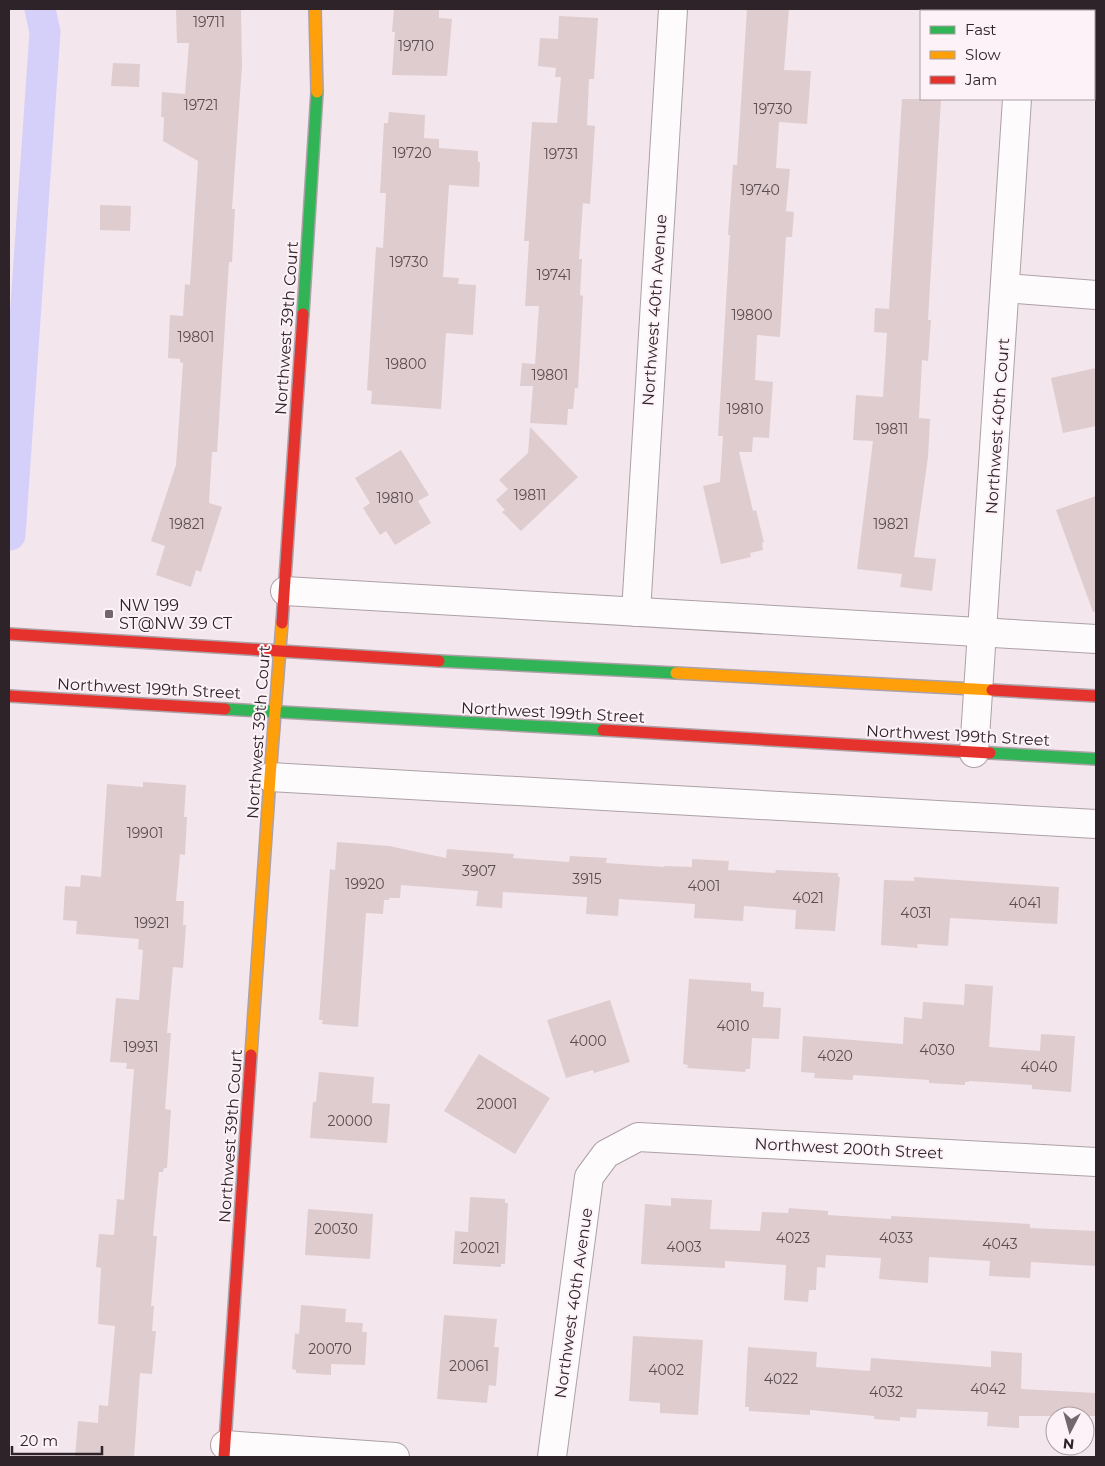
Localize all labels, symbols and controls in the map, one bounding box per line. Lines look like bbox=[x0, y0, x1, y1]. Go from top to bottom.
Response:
legend bbox=[920, 10, 1095, 100]
house number: 19711 bbox=[193, 13, 225, 31]
text: Fast bbox=[965, 20, 996, 39]
house number: 19710 bbox=[398, 37, 434, 55]
text: Slow bbox=[965, 45, 1001, 64]
text: Jam bbox=[964, 70, 997, 89]
house number: 19721 bbox=[184, 96, 218, 114]
house number: 19730 bbox=[754, 100, 792, 118]
house number: 19720 bbox=[393, 144, 431, 162]
house number: 19731 bbox=[544, 145, 578, 163]
house number: 19740 bbox=[740, 181, 780, 199]
street label: Northwest 40th Avenue bbox=[638, 214, 671, 406]
street label: Northwest 39th Court bbox=[271, 240, 302, 416]
house number: 19730 bbox=[390, 253, 428, 271]
house number: 19741 bbox=[537, 266, 571, 284]
house number: 19800 bbox=[731, 306, 773, 324]
house number: 19801 bbox=[178, 328, 214, 346]
street label: Northwest 40th Court bbox=[982, 337, 1013, 515]
house number: 19800 bbox=[385, 355, 427, 373]
house number: 19801 bbox=[532, 366, 568, 384]
house number: 19810 bbox=[727, 400, 763, 418]
house number: 19811 bbox=[876, 420, 908, 438]
house number: 19811 bbox=[514, 486, 546, 504]
house number: 19810 bbox=[377, 489, 413, 507]
house number: 19821 bbox=[169, 515, 205, 533]
house number: 19821 bbox=[873, 515, 909, 533]
place label: NW 199 ST@NW 39 CT bbox=[119, 596, 233, 633]
marker: NW 199 ST@NW 39 CT bbox=[103, 608, 115, 620]
street label: Northwest 39th Court bbox=[243, 644, 274, 820]
street label: Northwest 199th Street bbox=[57, 674, 242, 703]
street label: Northwest 199th Street bbox=[461, 698, 646, 727]
street label: Northwest 199th Street bbox=[866, 721, 1051, 750]
house number: 19901 bbox=[127, 824, 163, 842]
house number: 3907 bbox=[462, 862, 496, 880]
house number: 3915 bbox=[572, 870, 602, 888]
house number: 19920 bbox=[345, 875, 385, 893]
house number: 4001 bbox=[688, 877, 720, 895]
house number: 4021 bbox=[792, 889, 824, 907]
house number: 4041 bbox=[1009, 894, 1041, 912]
house number: 4031 bbox=[900, 904, 932, 922]
house number: 19921 bbox=[134, 914, 170, 932]
house number: 4010 bbox=[717, 1017, 749, 1035]
house number: 4000 bbox=[569, 1032, 607, 1050]
house number: 19931 bbox=[124, 1038, 158, 1056]
house number: 4030 bbox=[919, 1041, 955, 1059]
house number: 4020 bbox=[817, 1047, 853, 1065]
street label: Northwest 39th Court bbox=[215, 1048, 246, 1224]
house number: 4040 bbox=[1020, 1058, 1058, 1076]
house number: 20001 bbox=[477, 1095, 517, 1113]
house number: 20000 bbox=[328, 1112, 373, 1130]
street label: Northwest 200th Street bbox=[754, 1134, 944, 1163]
street label: Northwest 40th Avenue bbox=[551, 1207, 596, 1399]
house number: 20030 bbox=[314, 1220, 358, 1238]
house number: 4023 bbox=[776, 1229, 810, 1247]
house number: 4033 bbox=[879, 1229, 913, 1247]
house number: 4043 bbox=[982, 1235, 1018, 1253]
house number: 4003 bbox=[666, 1238, 702, 1256]
house number: 20021 bbox=[460, 1239, 500, 1257]
house number: 20070 bbox=[308, 1340, 352, 1358]
house number: 20061 bbox=[449, 1357, 489, 1375]
house number: 4002 bbox=[648, 1361, 684, 1379]
house number: 4022 bbox=[764, 1370, 798, 1388]
house number: 4042 bbox=[970, 1380, 1006, 1398]
house number: 4032 bbox=[869, 1383, 903, 1401]
north arrow bbox=[1045, 1406, 1095, 1456]
scale bar bbox=[12, 1424, 102, 1456]
text: 20 m bbox=[20, 1431, 58, 1450]
text: N bbox=[1062, 1434, 1075, 1453]

